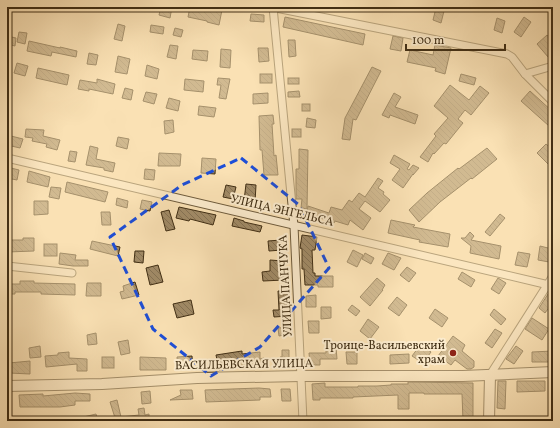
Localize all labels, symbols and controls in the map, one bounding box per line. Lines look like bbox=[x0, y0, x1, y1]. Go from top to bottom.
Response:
scale bar bbox=[406, 26, 505, 52]
text: 100 m bbox=[412, 33, 445, 49]
street label: УЛИЦА ЭНГЕЛЬСА bbox=[229, 191, 336, 231]
street label: УЛИЦА ПАНЧУКА bbox=[275, 234, 297, 338]
place label: Троице-Васильевский храм bbox=[323, 338, 445, 368]
marker: Троице-Васильевский храм bbox=[448, 348, 458, 358]
street label: ВАСИЛЬЕВСКАЯ УЛИЦА bbox=[175, 356, 314, 374]

